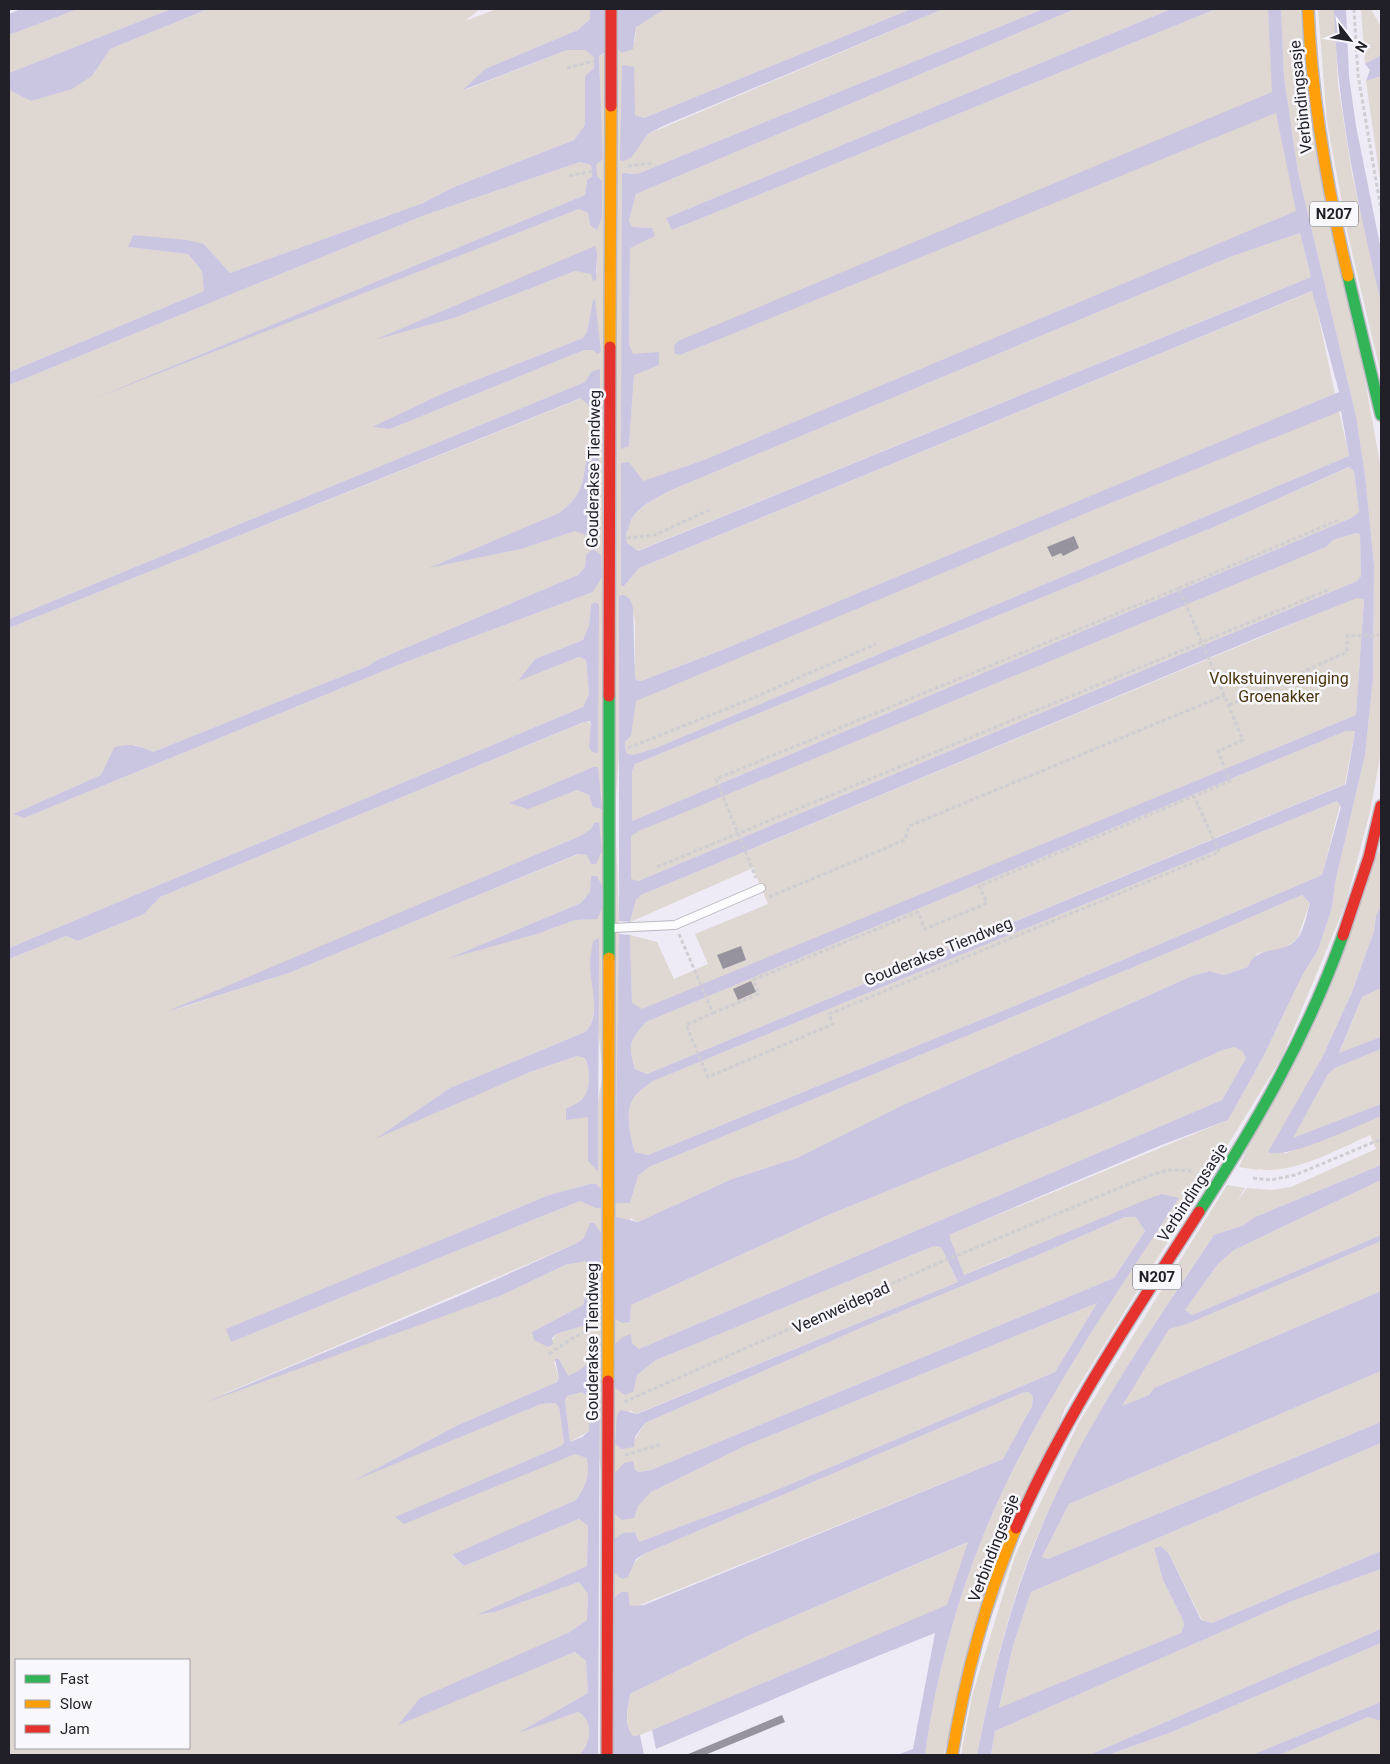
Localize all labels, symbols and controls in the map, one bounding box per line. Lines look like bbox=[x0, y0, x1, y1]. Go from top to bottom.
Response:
north arrow bbox=[1325, 15, 1375, 65]
text: N bbox=[1352, 38, 1371, 55]
street label: Verbindingsasje bbox=[1285, 39, 1316, 154]
road number: N207 bbox=[1310, 202, 1358, 226]
street label: Gouderakse Tiendweg bbox=[583, 390, 604, 548]
park label: Volkstuinvereniging Groenakker bbox=[1209, 669, 1349, 706]
street label: Gouderakse Tiendweg bbox=[861, 913, 1015, 990]
street label: Verbindingsasje bbox=[1153, 1139, 1231, 1245]
street label: Gouderakse Tiendweg bbox=[583, 1263, 602, 1421]
road number: N207 bbox=[1133, 1264, 1181, 1290]
street label: Veenweidepad bbox=[790, 1278, 893, 1337]
street label: Verbindingsasje bbox=[964, 1492, 1023, 1605]
legend bbox=[15, 1659, 190, 1749]
text: Fast bbox=[60, 1670, 89, 1688]
text: Slow bbox=[60, 1695, 92, 1713]
text: Jam bbox=[60, 1720, 90, 1738]

